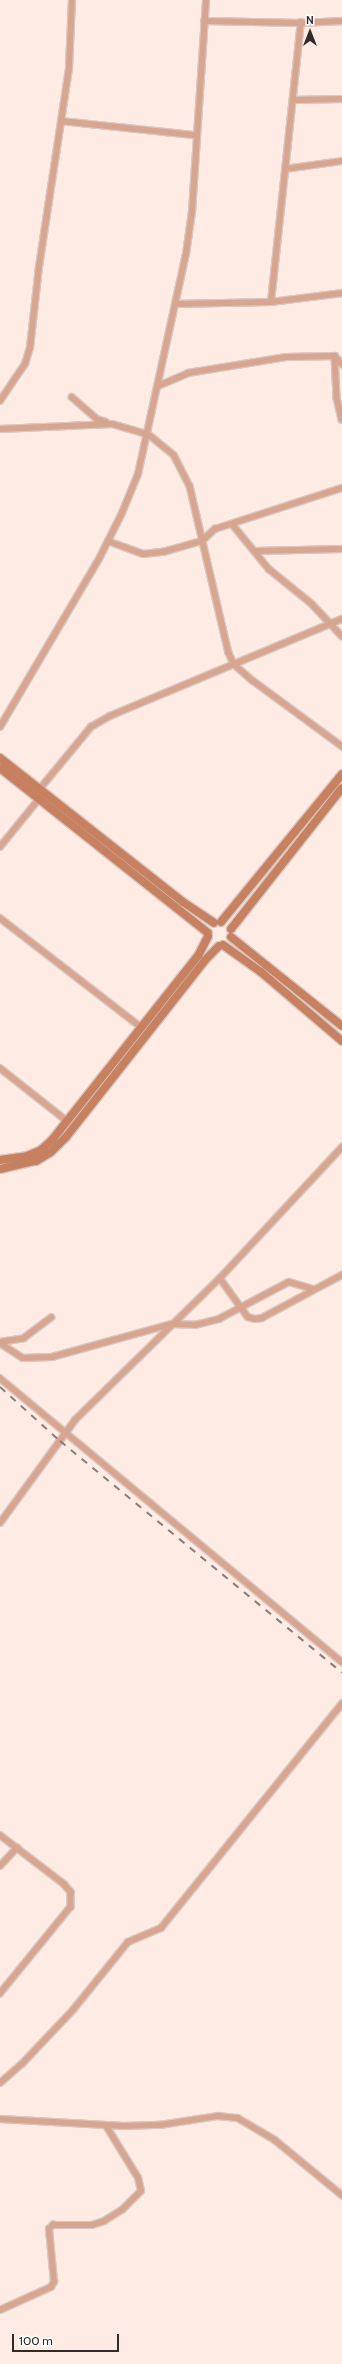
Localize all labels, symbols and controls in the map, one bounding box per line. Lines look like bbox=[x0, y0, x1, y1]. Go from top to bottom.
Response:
north arrow bbox=[290, 12, 330, 52]
text: N bbox=[306, 13, 314, 27]
scale bar bbox=[14, 2326, 121, 2352]
text: 100 m bbox=[19, 2333, 53, 2348]

